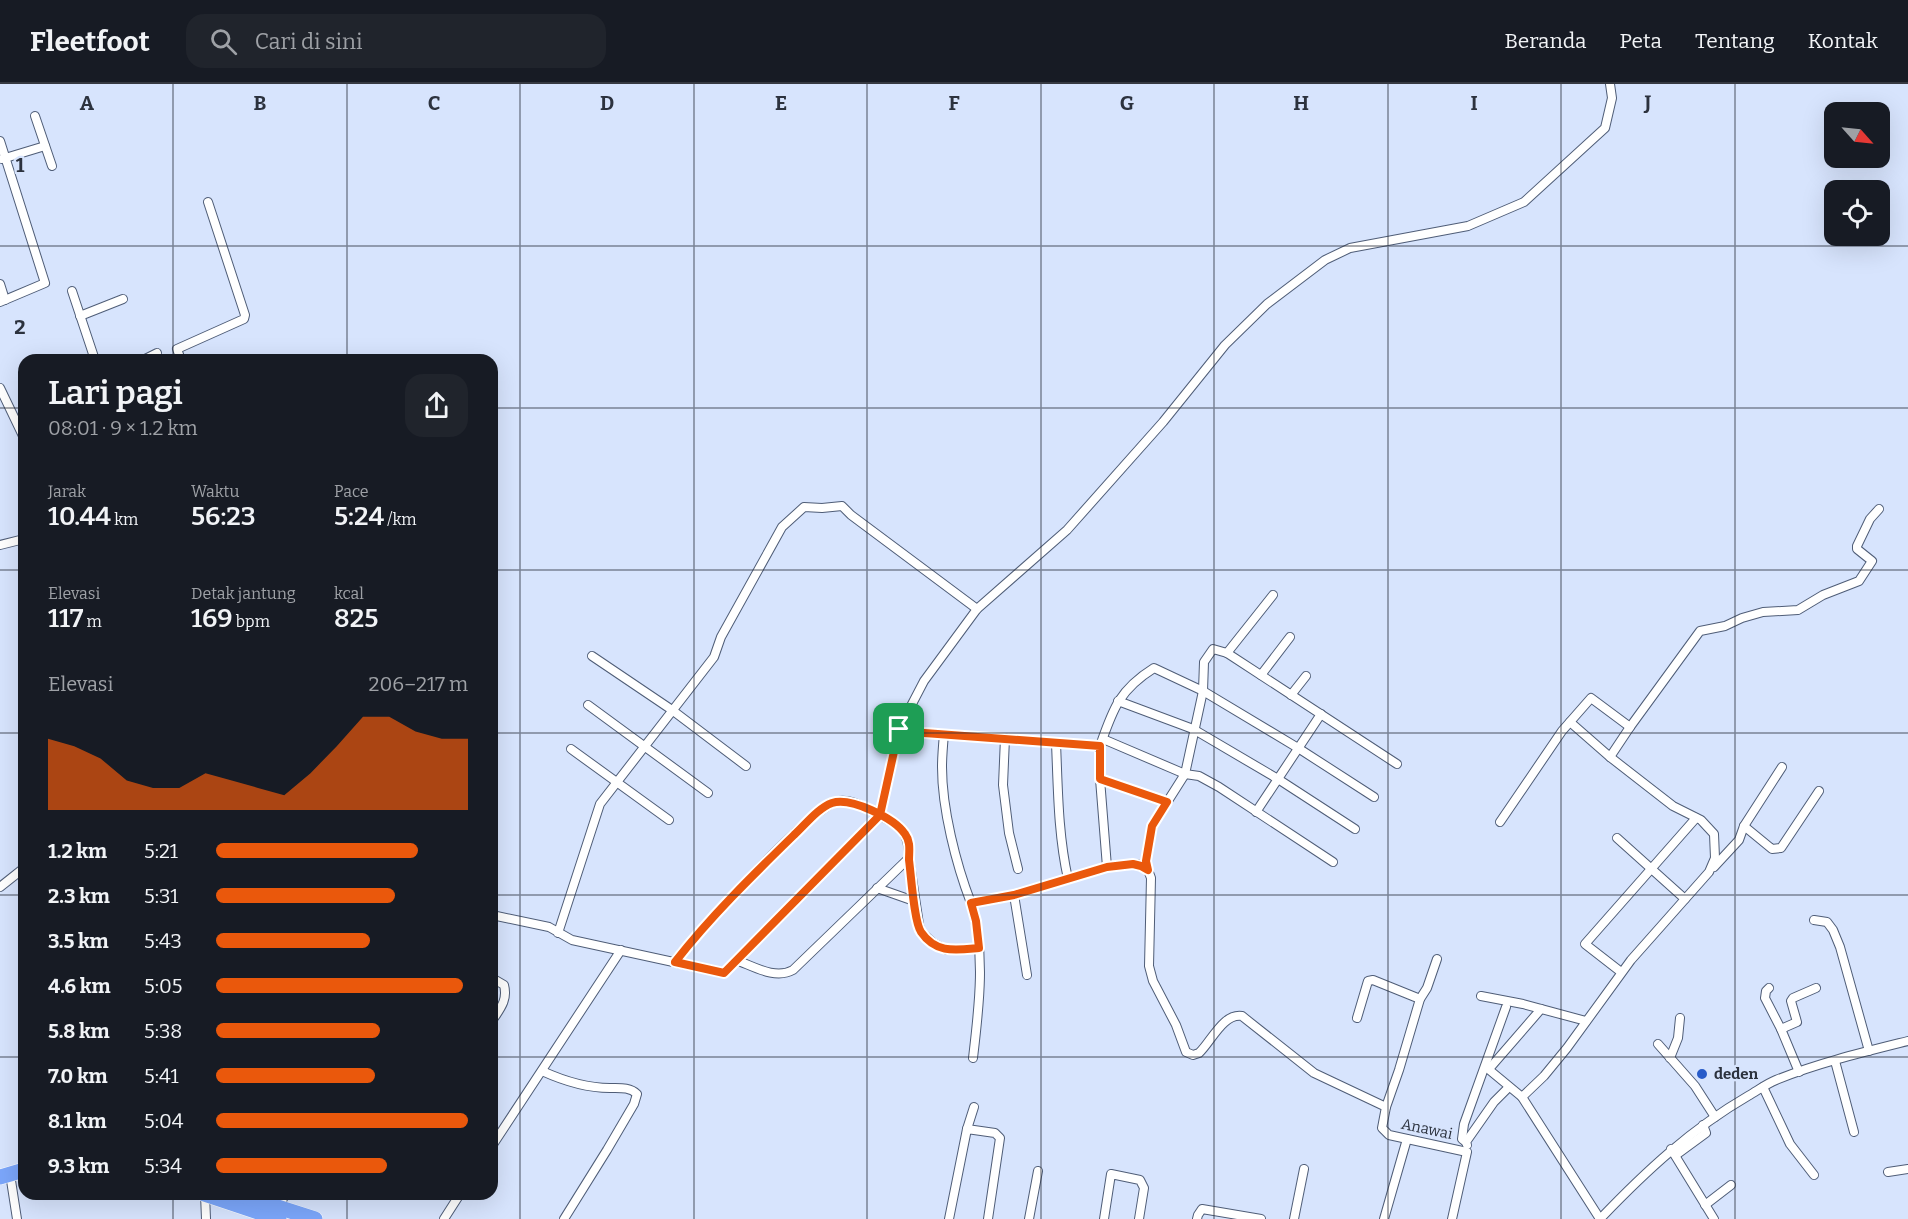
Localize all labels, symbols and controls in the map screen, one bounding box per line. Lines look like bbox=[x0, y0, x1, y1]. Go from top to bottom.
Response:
search box bbox=[186, 14, 606, 68]
text: Fleetfoot bbox=[30, 25, 150, 58]
icon: search bbox=[207, 25, 240, 58]
text: Cari di sini bbox=[255, 28, 363, 55]
text: Beranda bbox=[1505, 28, 1586, 54]
text: Peta bbox=[1619, 28, 1662, 54]
text: Tentang bbox=[1695, 28, 1775, 54]
text: Kontak bbox=[1808, 28, 1878, 54]
text: A bbox=[80, 91, 95, 115]
text: B bbox=[254, 91, 267, 115]
text: C bbox=[428, 91, 440, 115]
text: D bbox=[600, 91, 614, 115]
text: E bbox=[775, 91, 787, 115]
text: F bbox=[948, 91, 960, 115]
text: G bbox=[1120, 91, 1134, 115]
text: H bbox=[1293, 91, 1309, 115]
text: I bbox=[1470, 91, 1478, 115]
text: J bbox=[1644, 91, 1652, 115]
north arrow bbox=[1824, 102, 1890, 168]
map controls bbox=[1824, 102, 1890, 246]
text: 1 bbox=[16, 153, 25, 177]
button: locate bbox=[1824, 180, 1890, 246]
text: 2 bbox=[14, 315, 26, 339]
text: Lari pagi bbox=[48, 373, 183, 413]
button: share bbox=[405, 374, 468, 437]
text: 08:01 · 9 × 1.2 km bbox=[48, 416, 198, 440]
text: Jarak bbox=[48, 482, 86, 501]
text: Waktu bbox=[191, 482, 239, 501]
text: Pace bbox=[334, 482, 369, 501]
text: 10.44 bbox=[48, 501, 111, 532]
text: 56:23 bbox=[191, 501, 256, 532]
text: 5:24 bbox=[334, 501, 384, 532]
text: km bbox=[111, 510, 138, 529]
text: /km bbox=[384, 510, 417, 529]
text: Elevasi bbox=[48, 584, 100, 603]
text: Detak jantung bbox=[191, 584, 296, 603]
text: kcal bbox=[334, 584, 364, 603]
text: 117 bbox=[48, 603, 83, 634]
text: 169 bbox=[191, 603, 233, 634]
text: 825 bbox=[334, 603, 378, 634]
text: m bbox=[83, 612, 102, 631]
text: bpm bbox=[233, 612, 270, 631]
text: Elevasi bbox=[48, 672, 113, 696]
text: 206–217 m bbox=[369, 672, 468, 696]
pin bbox=[873, 703, 924, 754]
icon: arrive bbox=[882, 712, 915, 745]
text: 1.2 km bbox=[48, 839, 107, 863]
text: 5:21 bbox=[144, 839, 178, 863]
text: 2.3 km bbox=[48, 884, 110, 908]
text: 5:31 bbox=[144, 884, 178, 908]
text: 3.5 km bbox=[48, 929, 109, 953]
text: 5:43 bbox=[144, 929, 182, 953]
text: 4.6 km bbox=[48, 974, 111, 998]
text: 5:05 bbox=[144, 974, 182, 998]
text: 5.8 km bbox=[48, 1019, 110, 1043]
text: 5:38 bbox=[144, 1019, 182, 1043]
text: 7.0 km bbox=[48, 1064, 108, 1088]
text: 5:41 bbox=[144, 1064, 179, 1088]
place label: deden bbox=[1714, 1065, 1759, 1083]
marker: deden bbox=[1695, 1067, 1709, 1081]
text: 8.1 km bbox=[48, 1109, 107, 1133]
text: 5:04 bbox=[144, 1109, 183, 1133]
street label: Anawai bbox=[1400, 1115, 1455, 1143]
text: 9.3 km bbox=[48, 1154, 109, 1178]
text: 5:34 bbox=[144, 1154, 182, 1178]

